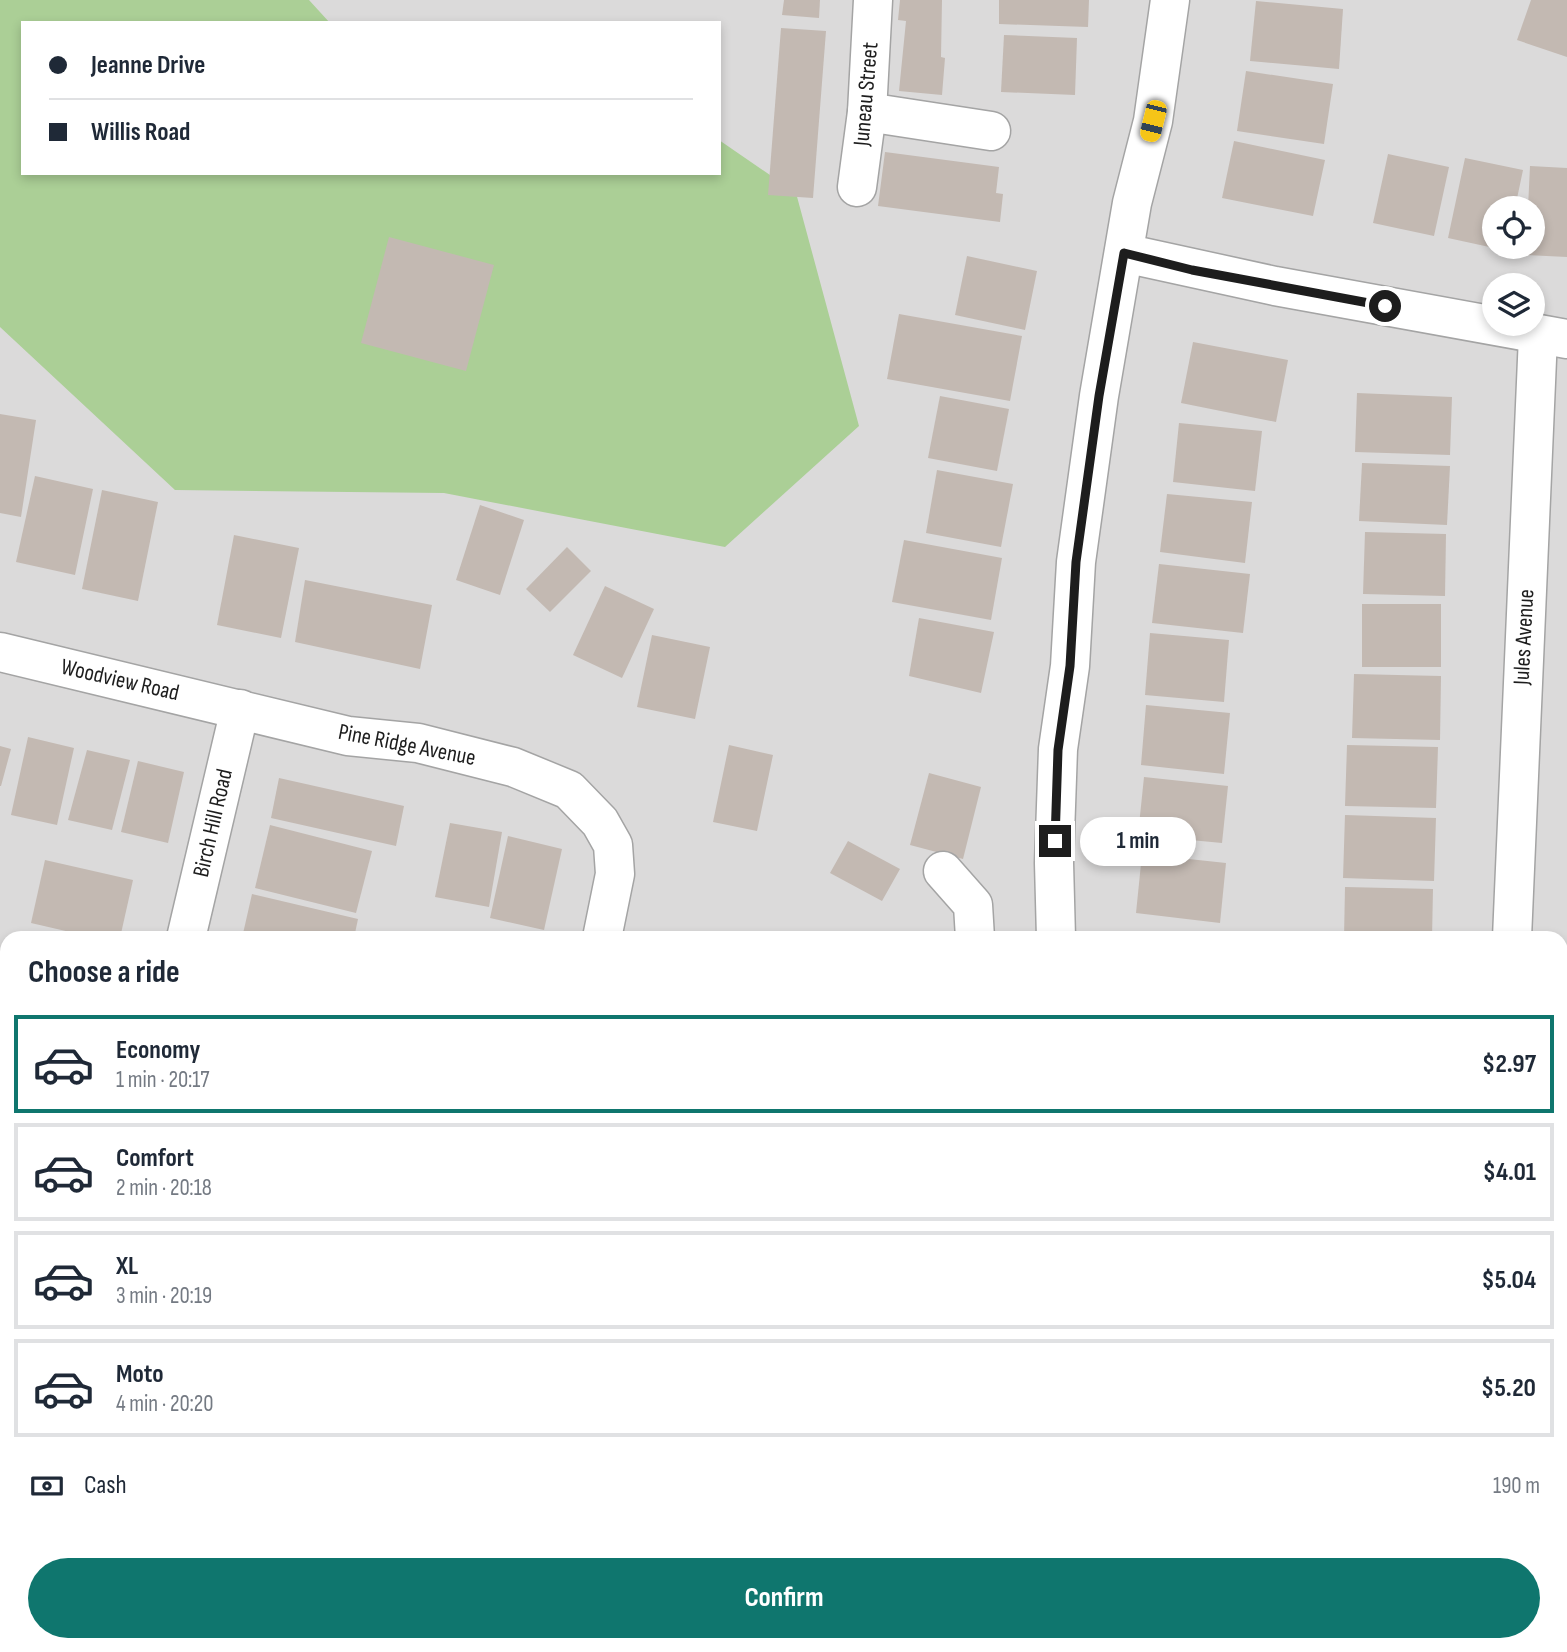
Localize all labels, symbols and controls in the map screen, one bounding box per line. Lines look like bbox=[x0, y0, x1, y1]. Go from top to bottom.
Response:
street label: Juneau Street bbox=[847, 41, 884, 148]
text: Jeanne Drive bbox=[91, 50, 205, 81]
car bbox=[1138, 98, 1169, 144]
text: Willis Road bbox=[91, 117, 190, 148]
map controls bbox=[1482, 196, 1545, 336]
button: locate bbox=[1482, 196, 1545, 259]
button: layers bbox=[1482, 273, 1545, 336]
route start bbox=[1369, 290, 1401, 322]
street label: Jules Avenue bbox=[1507, 588, 1540, 687]
street label: Woodview Road bbox=[58, 653, 182, 707]
street label: Pine Ridge Avenue bbox=[336, 718, 478, 772]
street label: Birch Hill Road bbox=[187, 766, 239, 880]
callout: 1 min bbox=[1080, 816, 1195, 866]
route end bbox=[1039, 825, 1071, 857]
text: 1 min bbox=[1117, 827, 1159, 855]
text: Choose a ride bbox=[28, 953, 180, 992]
icon: car bbox=[32, 1033, 95, 1096]
text: Economy bbox=[116, 1035, 200, 1066]
text: $2.97 bbox=[1482, 1049, 1536, 1080]
text: 1 min · 20:17 bbox=[116, 1066, 210, 1094]
icon: car bbox=[32, 1141, 95, 1204]
text: Comfort bbox=[116, 1143, 194, 1174]
text: $4.01 bbox=[1483, 1157, 1536, 1188]
text: 2 min · 20:18 bbox=[116, 1174, 212, 1202]
icon: car bbox=[32, 1249, 95, 1312]
text: XL bbox=[116, 1251, 138, 1282]
text: $5.04 bbox=[1482, 1265, 1536, 1296]
text: 3 min · 20:19 bbox=[116, 1282, 212, 1310]
icon: car bbox=[32, 1357, 95, 1420]
text: Moto bbox=[116, 1359, 164, 1390]
text: $5.20 bbox=[1481, 1373, 1536, 1404]
text: 4 min · 20:20 bbox=[116, 1390, 214, 1418]
icon: cash bbox=[28, 1467, 66, 1505]
text: Cash bbox=[84, 1470, 127, 1501]
text: 190 m bbox=[1493, 1472, 1540, 1500]
button: Confirm bbox=[28, 1558, 1540, 1638]

